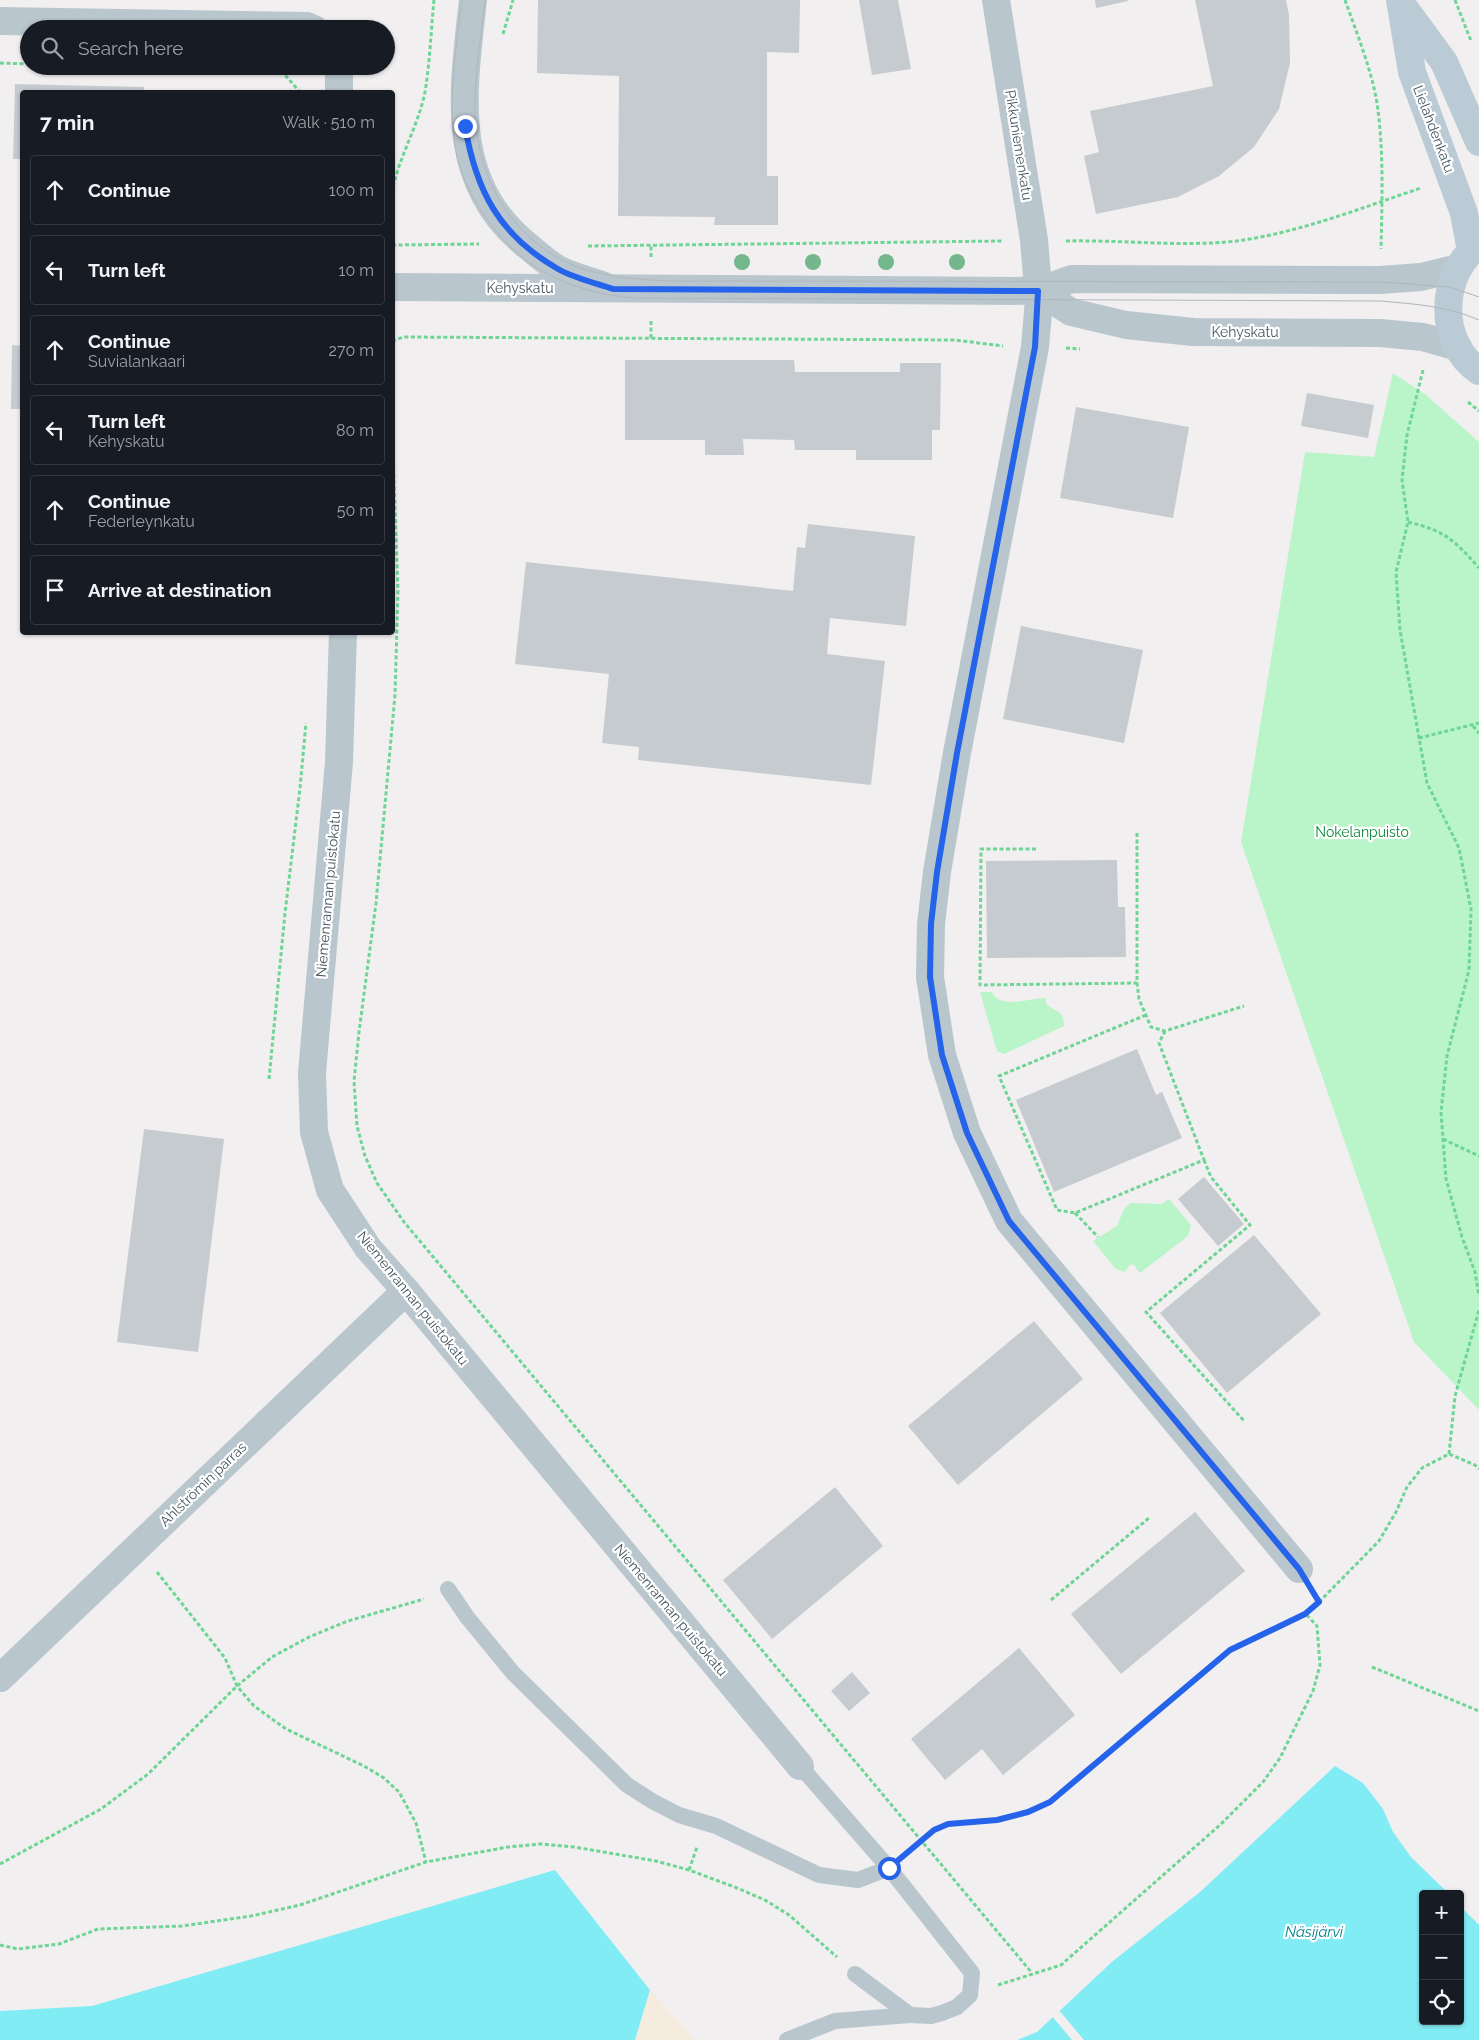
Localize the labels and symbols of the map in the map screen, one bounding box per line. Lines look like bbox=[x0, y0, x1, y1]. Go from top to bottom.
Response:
street label: Lielahdenkatu bbox=[1410, 83, 1458, 175]
street label: Pikkuniemenkatu bbox=[1002, 89, 1036, 201]
route end bbox=[454, 115, 477, 138]
street label: Kehyskatu bbox=[487, 280, 553, 296]
street label: Kehyskatu bbox=[1212, 324, 1278, 340]
street label: Niemenrannan puistokatu bbox=[313, 810, 343, 978]
park label: Nokelanpuisto bbox=[1315, 824, 1409, 840]
street label: Niemenrannan puistokatu bbox=[354, 1228, 472, 1368]
street label: Ahlströmin parras bbox=[156, 1438, 250, 1529]
street label: Niemenrannan puistokatu bbox=[611, 1541, 731, 1679]
route start bbox=[878, 1857, 901, 1880]
water label: Näsijärvi bbox=[1285, 1923, 1344, 1941]

